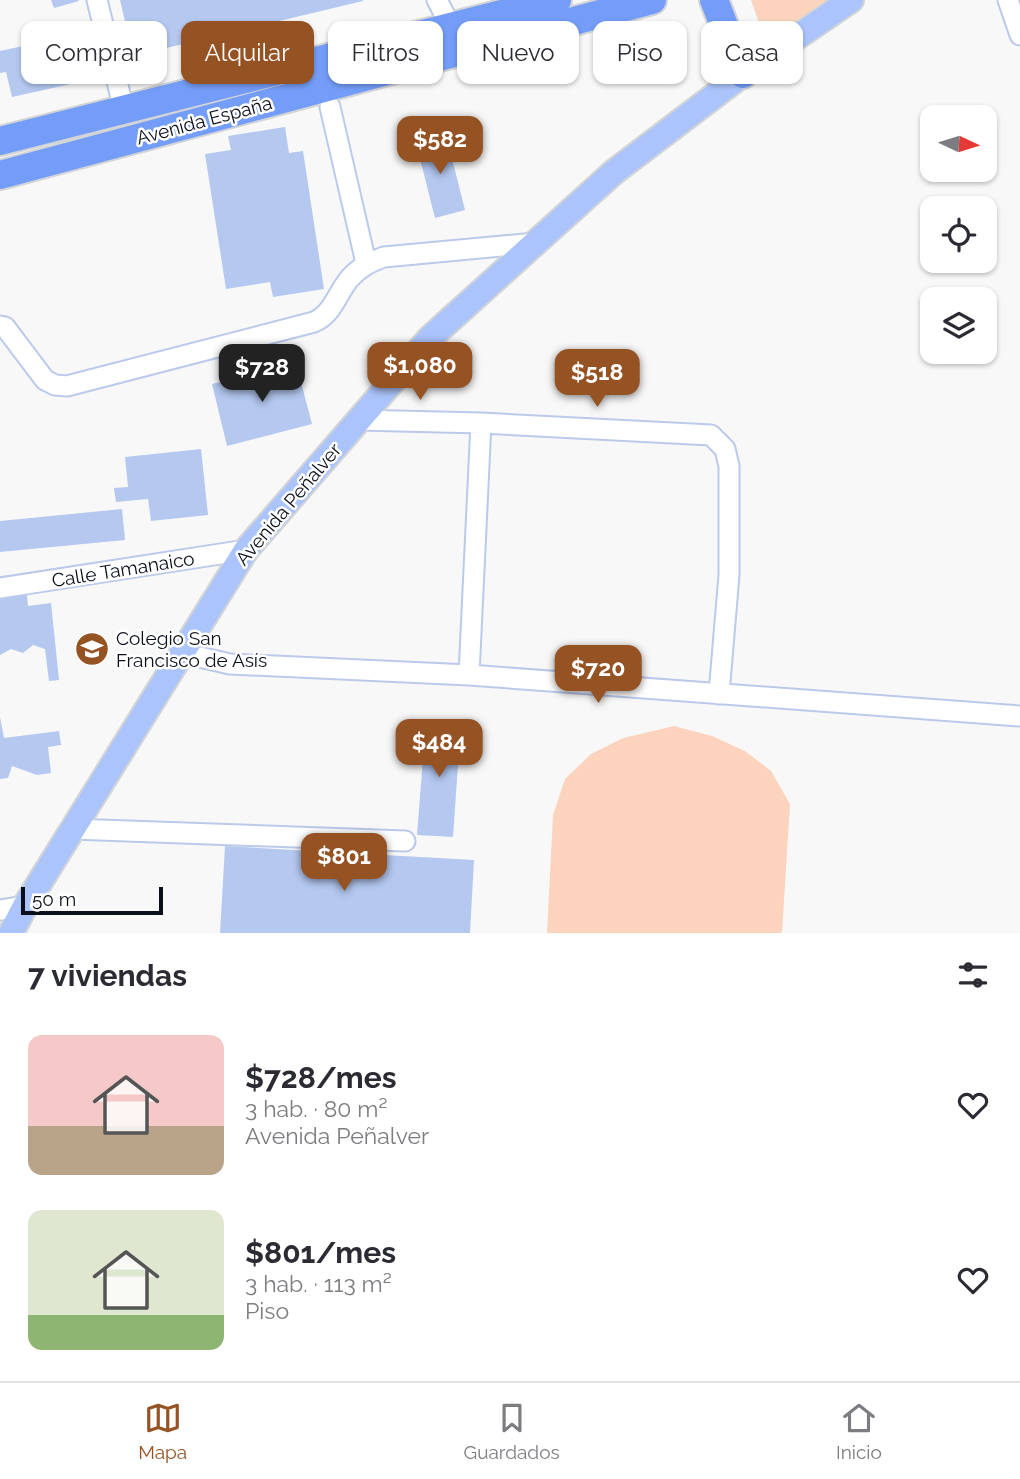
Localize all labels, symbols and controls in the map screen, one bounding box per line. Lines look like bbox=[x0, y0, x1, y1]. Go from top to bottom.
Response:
chip: Comprar bbox=[21, 21, 167, 84]
chip: Alquilar bbox=[181, 21, 314, 84]
chip: Filtros bbox=[328, 21, 443, 84]
chip: Nuevo bbox=[457, 21, 579, 84]
chip: Piso bbox=[593, 21, 687, 84]
chip: Casa bbox=[701, 21, 803, 84]
street label: Avenida España bbox=[134, 91, 274, 149]
north arrow bbox=[920, 105, 998, 182]
map controls bbox=[920, 105, 997, 364]
pin: $582 bbox=[399, 116, 481, 176]
text: $582 bbox=[413, 125, 467, 152]
button: locate bbox=[920, 196, 997, 273]
button: layers bbox=[920, 287, 997, 364]
pin: $1,080 bbox=[363, 342, 477, 402]
pin: $728 bbox=[221, 344, 303, 404]
pin: $518 bbox=[556, 350, 638, 409]
text: $1,080 bbox=[383, 351, 457, 378]
text: $728 bbox=[235, 353, 289, 380]
text: $518 bbox=[571, 358, 623, 385]
street label: Avenida Peñalver bbox=[231, 438, 346, 569]
street label: Calle Tamanaico bbox=[50, 547, 196, 591]
place label: Colegio San Francisco de Asís bbox=[116, 627, 267, 671]
school or university icon: Colegio San Francisco de Asís bbox=[73, 630, 111, 668]
pin: $720 bbox=[557, 646, 639, 705]
text: $720 bbox=[571, 654, 625, 681]
pin: $484 bbox=[398, 720, 480, 779]
text: $484 bbox=[412, 728, 466, 755]
pin: $801 bbox=[303, 834, 385, 893]
text: $801 bbox=[317, 842, 371, 869]
scale bar bbox=[21, 884, 163, 916]
text: 50 m bbox=[32, 888, 76, 910]
icon: filters bbox=[954, 956, 992, 994]
text: 7 viviendas bbox=[28, 958, 187, 993]
text: $728/mes bbox=[245, 1060, 397, 1095]
icon: home bbox=[84, 1063, 168, 1147]
icon: heart bbox=[954, 1086, 992, 1124]
text: 3 hab. · 80 m² bbox=[245, 1095, 387, 1122]
text: Avenida Peñalver bbox=[245, 1122, 429, 1149]
text: $801/mes bbox=[245, 1235, 396, 1270]
icon: home bbox=[84, 1238, 168, 1322]
icon: heart bbox=[954, 1261, 992, 1299]
text: 3 hab. · 113 m² bbox=[245, 1270, 392, 1297]
text: Piso bbox=[245, 1297, 289, 1324]
tab: Mapa bbox=[138, 1399, 187, 1463]
tab: Guardados bbox=[464, 1399, 560, 1463]
tab: Inicio bbox=[836, 1399, 882, 1463]

